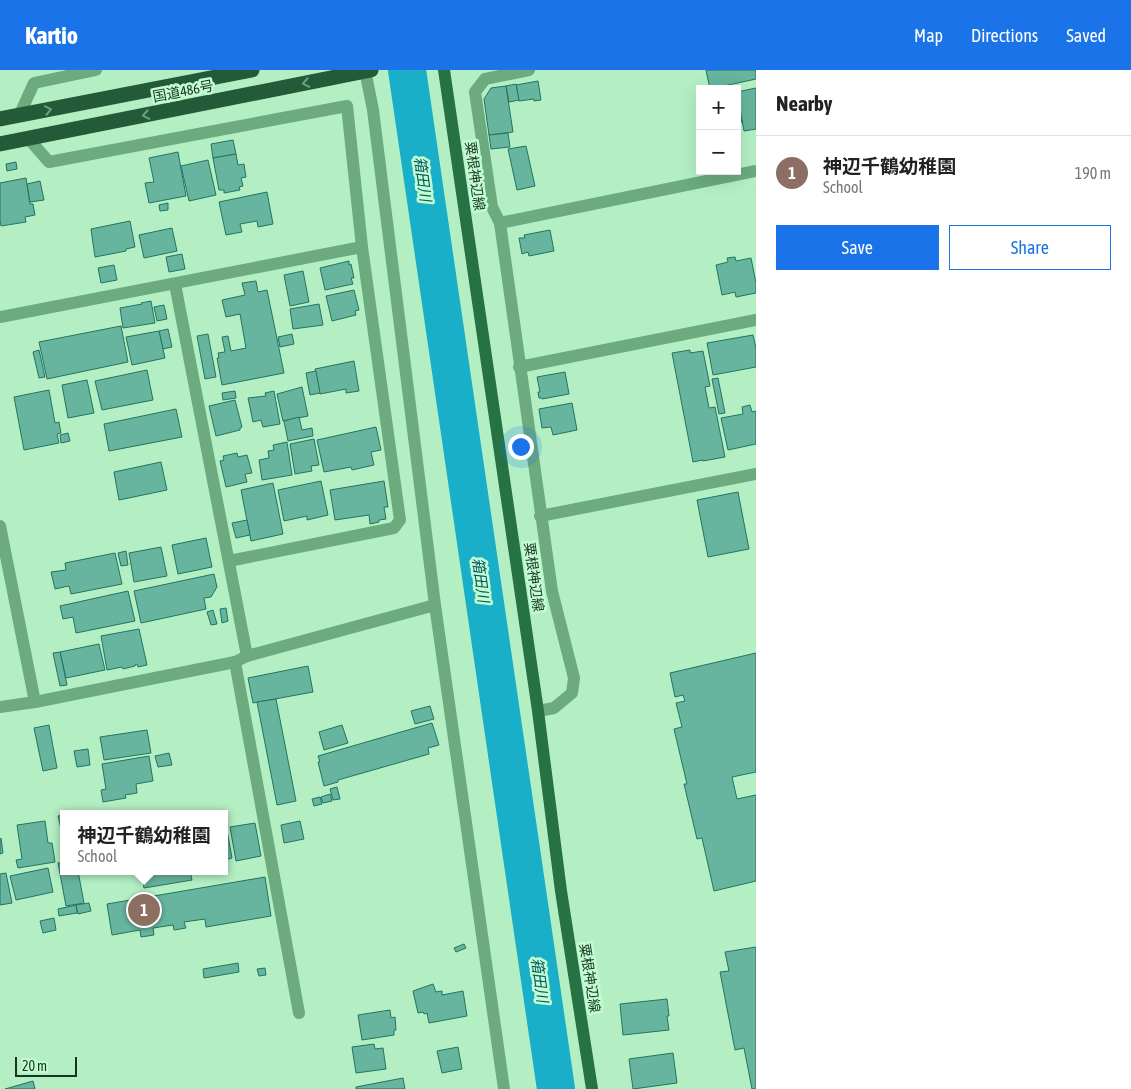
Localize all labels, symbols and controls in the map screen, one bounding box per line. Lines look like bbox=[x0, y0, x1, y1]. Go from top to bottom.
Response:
text: Kartio bbox=[25, 22, 78, 49]
text: Map bbox=[914, 25, 943, 46]
text: Directions bbox=[971, 25, 1038, 46]
text: Saved bbox=[1066, 25, 1106, 46]
street label: 国道486号 bbox=[151, 77, 215, 105]
one-way arrow bbox=[301, 77, 310, 88]
map controls bbox=[696, 85, 741, 175]
button: + bbox=[696, 85, 741, 130]
text: Nearby bbox=[776, 91, 832, 115]
one-way arrow bbox=[43, 105, 52, 116]
one-way arrow bbox=[142, 109, 151, 119]
button: − bbox=[696, 130, 741, 175]
street label: 粟根神辺線 bbox=[462, 140, 488, 212]
text: 神辺千鶴幼稚園 bbox=[823, 155, 956, 177]
water label: 箱田川 bbox=[411, 156, 435, 204]
text: 1 bbox=[788, 164, 796, 182]
text: 190 m bbox=[1075, 164, 1111, 182]
text: School bbox=[823, 178, 863, 196]
button: Save bbox=[776, 225, 939, 270]
button: Share bbox=[949, 225, 1111, 270]
your location bbox=[508, 434, 534, 460]
street label: 粟根神辺線 bbox=[521, 541, 547, 613]
water label: 箱田川 bbox=[469, 557, 493, 605]
popup bbox=[60, 810, 228, 875]
text: 神辺千鶴幼稚園 bbox=[77, 824, 211, 846]
text: School bbox=[77, 847, 117, 865]
pin: 1 bbox=[128, 891, 160, 929]
street label: 粟根神辺線 bbox=[577, 942, 603, 1014]
water label: 箱田川 bbox=[528, 957, 552, 1005]
scale bar bbox=[15, 1054, 78, 1077]
text: 20 m bbox=[22, 1058, 47, 1074]

